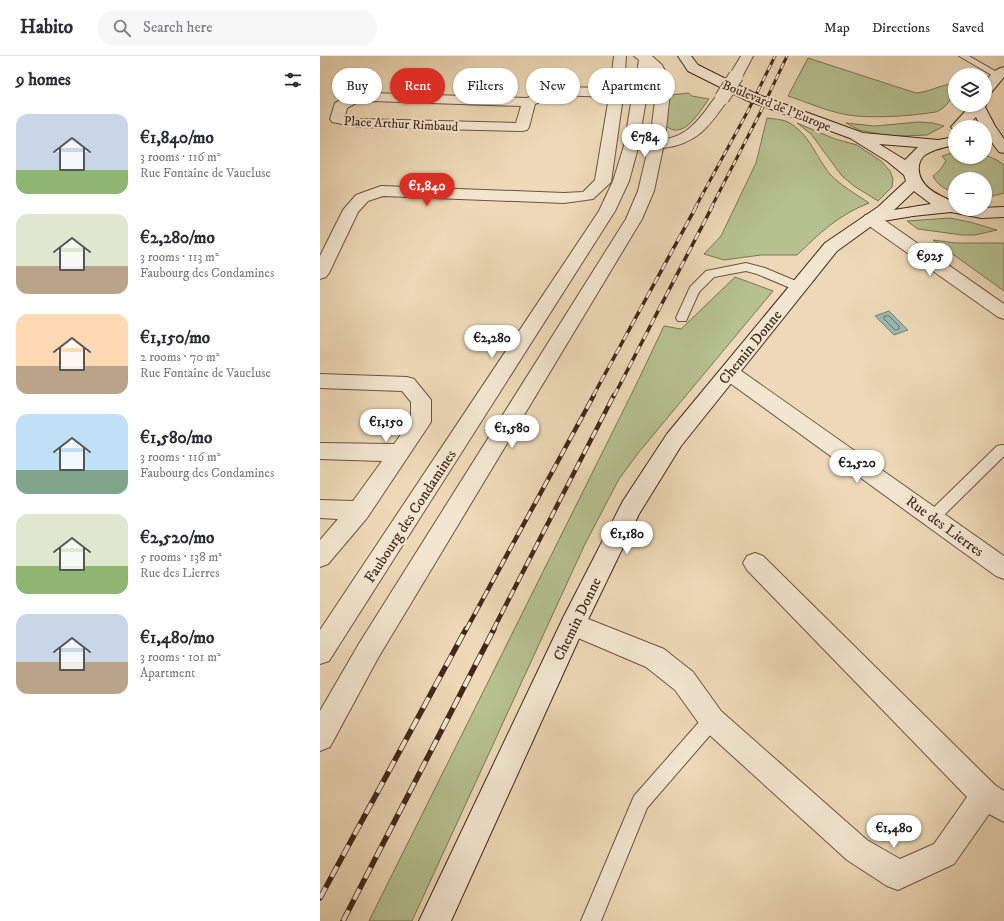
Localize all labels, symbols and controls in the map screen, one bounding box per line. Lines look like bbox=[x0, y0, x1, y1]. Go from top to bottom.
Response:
search box bbox=[97, 10, 377, 46]
text: Habito bbox=[20, 16, 73, 39]
icon: search bbox=[111, 17, 133, 39]
text: Search here bbox=[143, 18, 212, 37]
text: Map bbox=[824, 19, 850, 37]
text: Directions bbox=[872, 19, 930, 37]
text: Saved bbox=[952, 19, 984, 37]
chip: Buy bbox=[332, 68, 382, 104]
chip: Rent bbox=[390, 68, 445, 104]
chip: Filters bbox=[453, 68, 518, 104]
chip: New bbox=[526, 68, 580, 104]
chip: Apartment bbox=[588, 68, 675, 104]
map controls bbox=[948, 68, 992, 216]
button: layers bbox=[948, 68, 992, 112]
text: 9 homes bbox=[16, 69, 71, 91]
icon: filters bbox=[282, 69, 304, 91]
street label: Boulevard de l'Europe bbox=[720, 77, 833, 135]
street label: Place Arthur Rimbaud bbox=[343, 113, 459, 135]
button: + bbox=[948, 120, 992, 164]
pin: €784 bbox=[621, 124, 669, 158]
text: €1,840/mo bbox=[140, 127, 214, 149]
text: €784 bbox=[631, 129, 659, 145]
icon: home bbox=[48, 130, 96, 178]
text: 3 rooms · 116 m² bbox=[140, 149, 221, 165]
text: Rue Fontaine de Vaucluse bbox=[140, 165, 271, 181]
button: − bbox=[948, 172, 992, 216]
pin: €1,840 bbox=[394, 173, 460, 207]
text: €1,840 bbox=[409, 178, 445, 194]
text: €2,280/mo bbox=[140, 227, 215, 249]
icon: home bbox=[48, 230, 96, 278]
pin: €925 bbox=[906, 243, 954, 277]
text: €925 bbox=[917, 248, 943, 264]
text: 3 rooms · 113 m² bbox=[140, 249, 219, 265]
text: Faubourg des Condamines bbox=[140, 265, 274, 281]
street label: Chemin Donne bbox=[715, 306, 786, 388]
pin: €2,280 bbox=[459, 325, 525, 359]
text: €1,150/mo bbox=[140, 327, 210, 349]
icon: home bbox=[48, 330, 96, 378]
text: €2,280 bbox=[473, 330, 511, 346]
text: 2 rooms · 70 m² bbox=[140, 349, 220, 365]
text: Rue Fontaine de Vaucluse bbox=[140, 365, 271, 381]
pin: €1,150 bbox=[353, 409, 419, 443]
text: €1,150 bbox=[369, 414, 403, 430]
pin: €1,580 bbox=[479, 415, 545, 449]
text: €1,580 bbox=[494, 420, 530, 436]
text: €1,580/mo bbox=[140, 427, 212, 449]
icon: home bbox=[48, 430, 96, 478]
street label: Faubourg des Condamines bbox=[360, 446, 461, 586]
text: 3 rooms · 116 m² bbox=[140, 449, 221, 465]
pin: €2,520 bbox=[824, 450, 890, 484]
text: €2,520 bbox=[838, 455, 876, 471]
text: Faubourg des Condamines bbox=[140, 465, 274, 481]
street label: Rue des Lierres bbox=[902, 492, 987, 561]
pin: €1,180 bbox=[594, 521, 660, 555]
text: €1,180 bbox=[610, 526, 644, 542]
text: €2,520/mo bbox=[140, 527, 214, 549]
icon: home bbox=[48, 530, 96, 578]
text: 5 rooms · 138 m² bbox=[140, 549, 222, 565]
text: Rue des Lierres bbox=[140, 565, 220, 581]
street label: Chemin Donne bbox=[549, 574, 606, 664]
text: €1,480/mo bbox=[140, 627, 214, 649]
icon: home bbox=[48, 630, 96, 678]
text: 3 rooms · 101 m² bbox=[140, 649, 221, 665]
text: Apartment bbox=[140, 665, 195, 681]
pin: €1,480 bbox=[861, 815, 927, 849]
text: €1,480 bbox=[875, 820, 913, 836]

